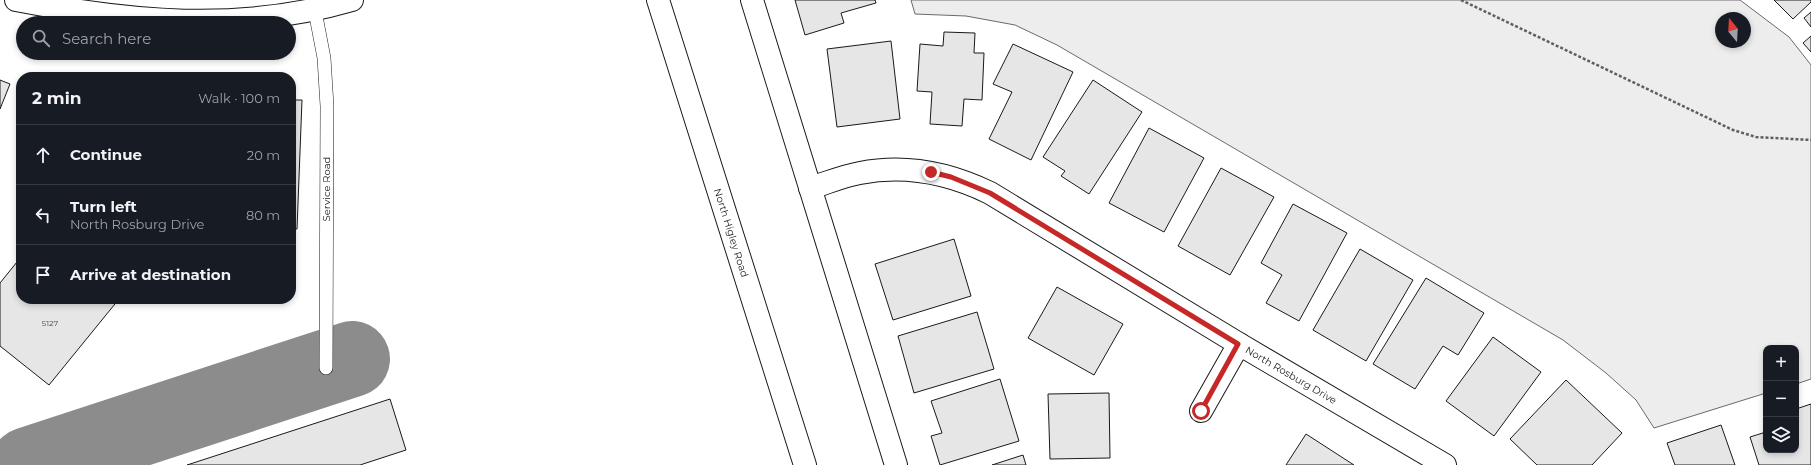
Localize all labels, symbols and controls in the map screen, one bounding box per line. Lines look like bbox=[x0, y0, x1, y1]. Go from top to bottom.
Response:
north arrow bbox=[1715, 12, 1751, 48]
search box bbox=[16, 16, 296, 60]
icon: search bbox=[30, 27, 52, 49]
text: Search here bbox=[62, 29, 151, 48]
text: 2 min bbox=[32, 88, 82, 108]
text: Walk · 100 m bbox=[198, 90, 280, 106]
icon: ahead bbox=[32, 144, 54, 166]
text: Continue bbox=[70, 145, 142, 164]
text: 20 m bbox=[247, 147, 280, 163]
street label: Service Road bbox=[320, 157, 333, 221]
route end bbox=[922, 163, 940, 181]
street label: North Higley Road bbox=[711, 187, 751, 279]
text: Turn left bbox=[70, 197, 137, 216]
icon: left bbox=[32, 204, 54, 226]
text: 80 m bbox=[246, 207, 280, 223]
text: North Rosburg Drive bbox=[70, 216, 204, 232]
icon: arrive bbox=[32, 264, 54, 286]
text: Arrive at destination bbox=[70, 265, 231, 284]
house number: 5127 bbox=[42, 318, 59, 328]
street label: North Rosburg Drive bbox=[1243, 343, 1339, 407]
map controls bbox=[1763, 345, 1799, 453]
button: + bbox=[1763, 345, 1799, 381]
button: − bbox=[1763, 381, 1799, 417]
route start bbox=[1192, 402, 1210, 420]
button: layers bbox=[1763, 417, 1799, 453]

